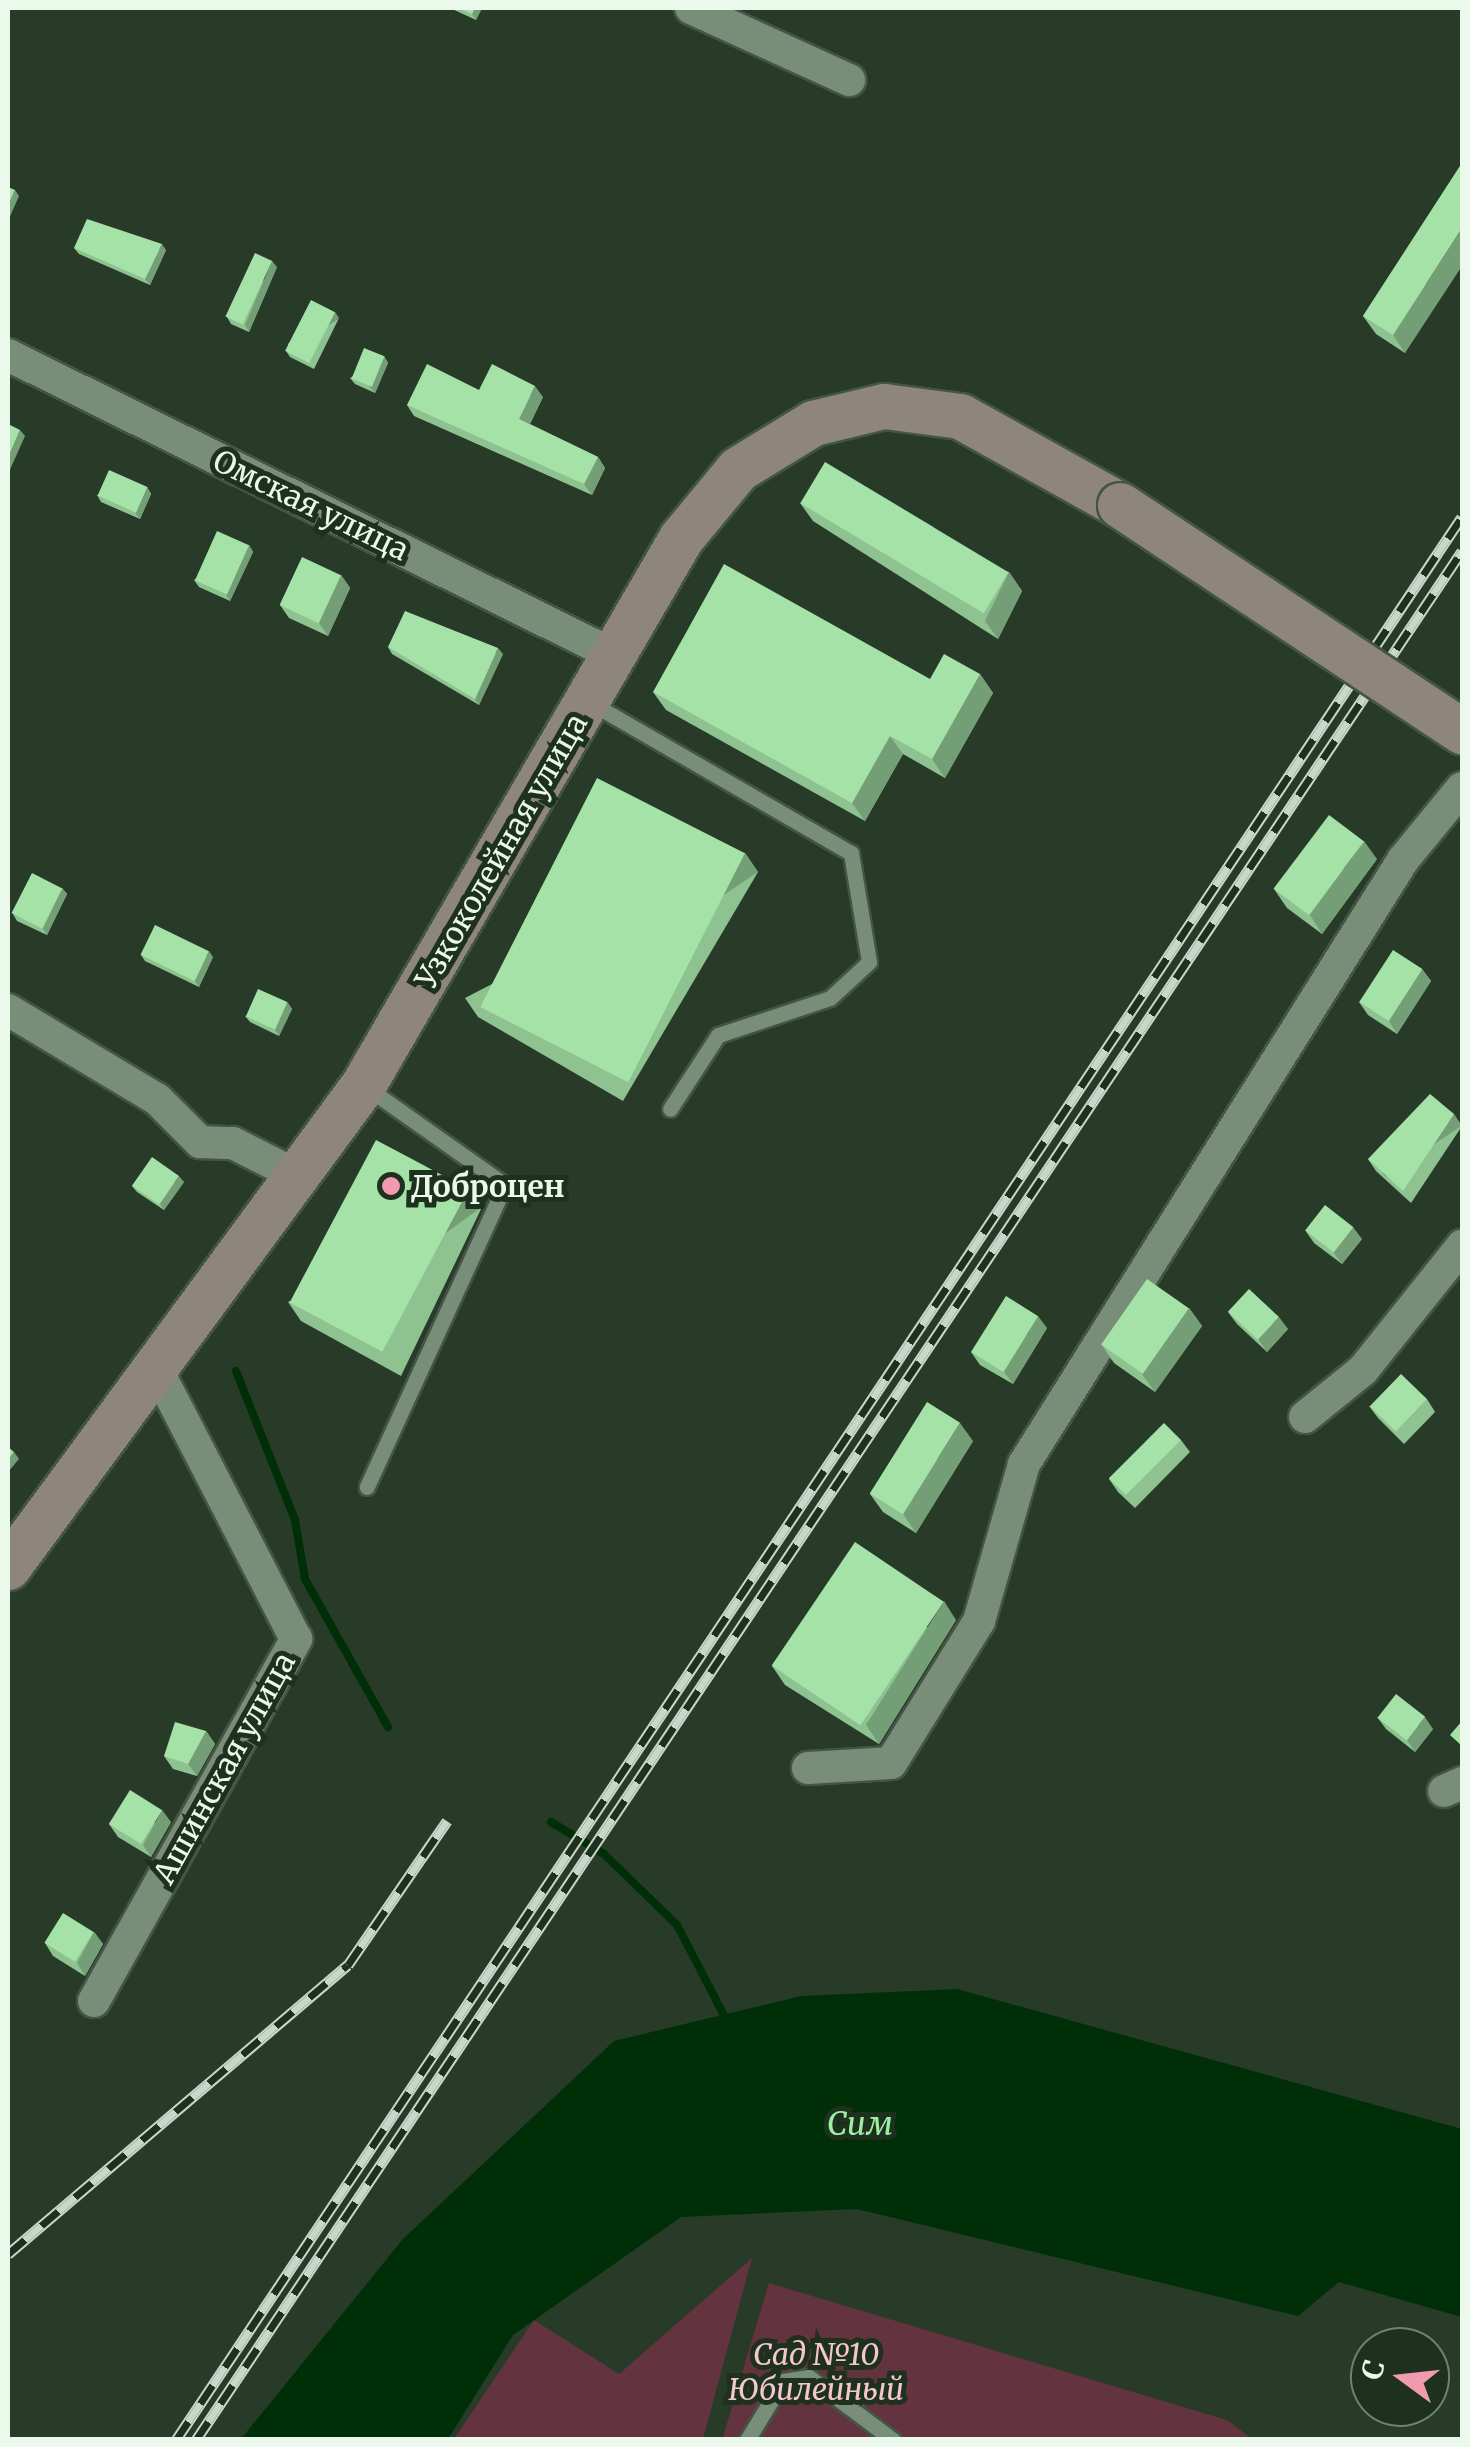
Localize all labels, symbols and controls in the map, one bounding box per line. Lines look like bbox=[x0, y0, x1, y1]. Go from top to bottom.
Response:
street label: Омская улица bbox=[207, 442, 415, 568]
street label: Узкоколейная улица bbox=[408, 707, 594, 995]
place label: Доброцен bbox=[411, 1168, 565, 1204]
marker: Доброцен bbox=[380, 1175, 402, 1197]
street label: Ашинская улица bbox=[146, 1646, 302, 1890]
water label: Сим bbox=[827, 2105, 893, 2143]
north arrow bbox=[1350, 2327, 1450, 2427]
park label: Сад №10 Юбилейный bbox=[728, 2336, 904, 2406]
text: С bbox=[1353, 2356, 1393, 2383]

